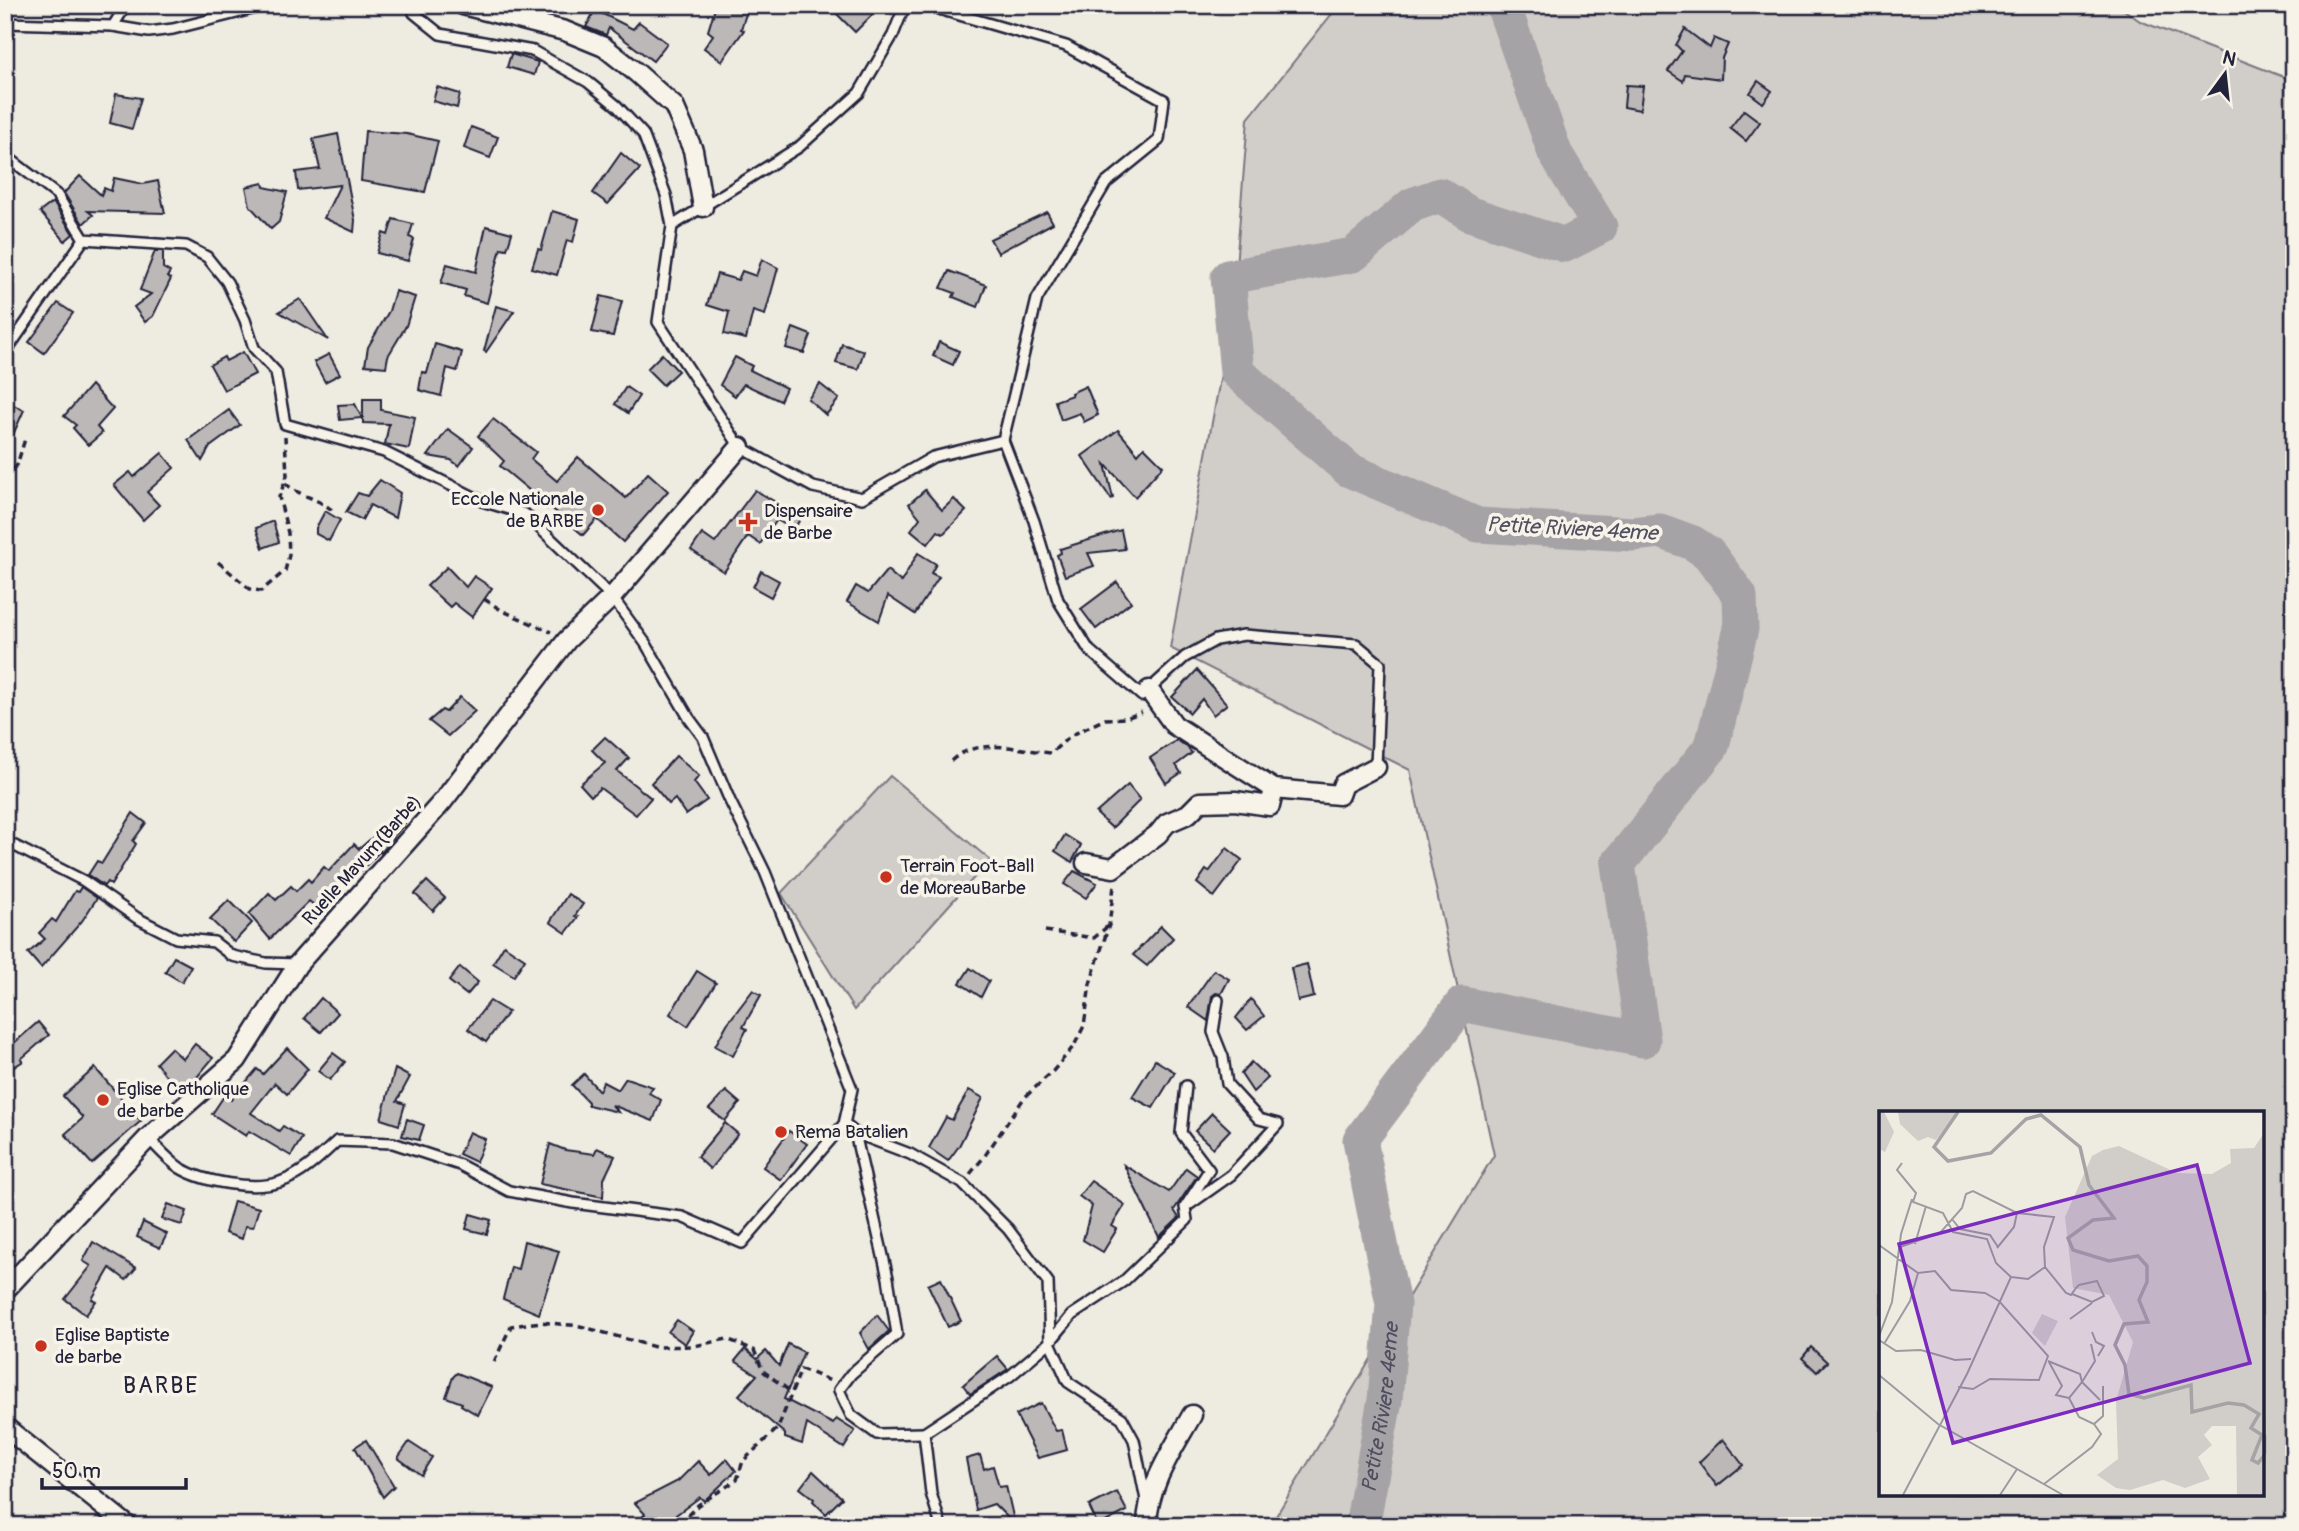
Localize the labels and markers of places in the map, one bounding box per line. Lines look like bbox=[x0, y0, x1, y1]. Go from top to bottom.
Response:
place label: Eccole Nationale de BARBE bbox=[451, 487, 585, 533]
place label: Dispensaire de Barbe bbox=[764, 499, 853, 545]
marker: Eccole Nationale de BARBE bbox=[590, 502, 606, 518]
marker: Dispensaire de Barbe bbox=[738, 512, 758, 532]
place label: Terrain Foot-Ball de MoreauBarbe bbox=[900, 854, 1035, 900]
marker: Terrain Foot-Ball de MoreauBarbe bbox=[878, 869, 894, 885]
place label: Eglise Catholique de barbe bbox=[117, 1077, 249, 1123]
marker: Eglise Catholique de barbe bbox=[95, 1092, 111, 1108]
place label: Rema Batalien bbox=[795, 1120, 908, 1144]
marker: Rema Batalien bbox=[773, 1124, 789, 1140]
place label: Eglise Baptiste de barbe bbox=[55, 1323, 170, 1369]
marker: Eglise Baptiste de barbe bbox=[33, 1338, 49, 1354]

